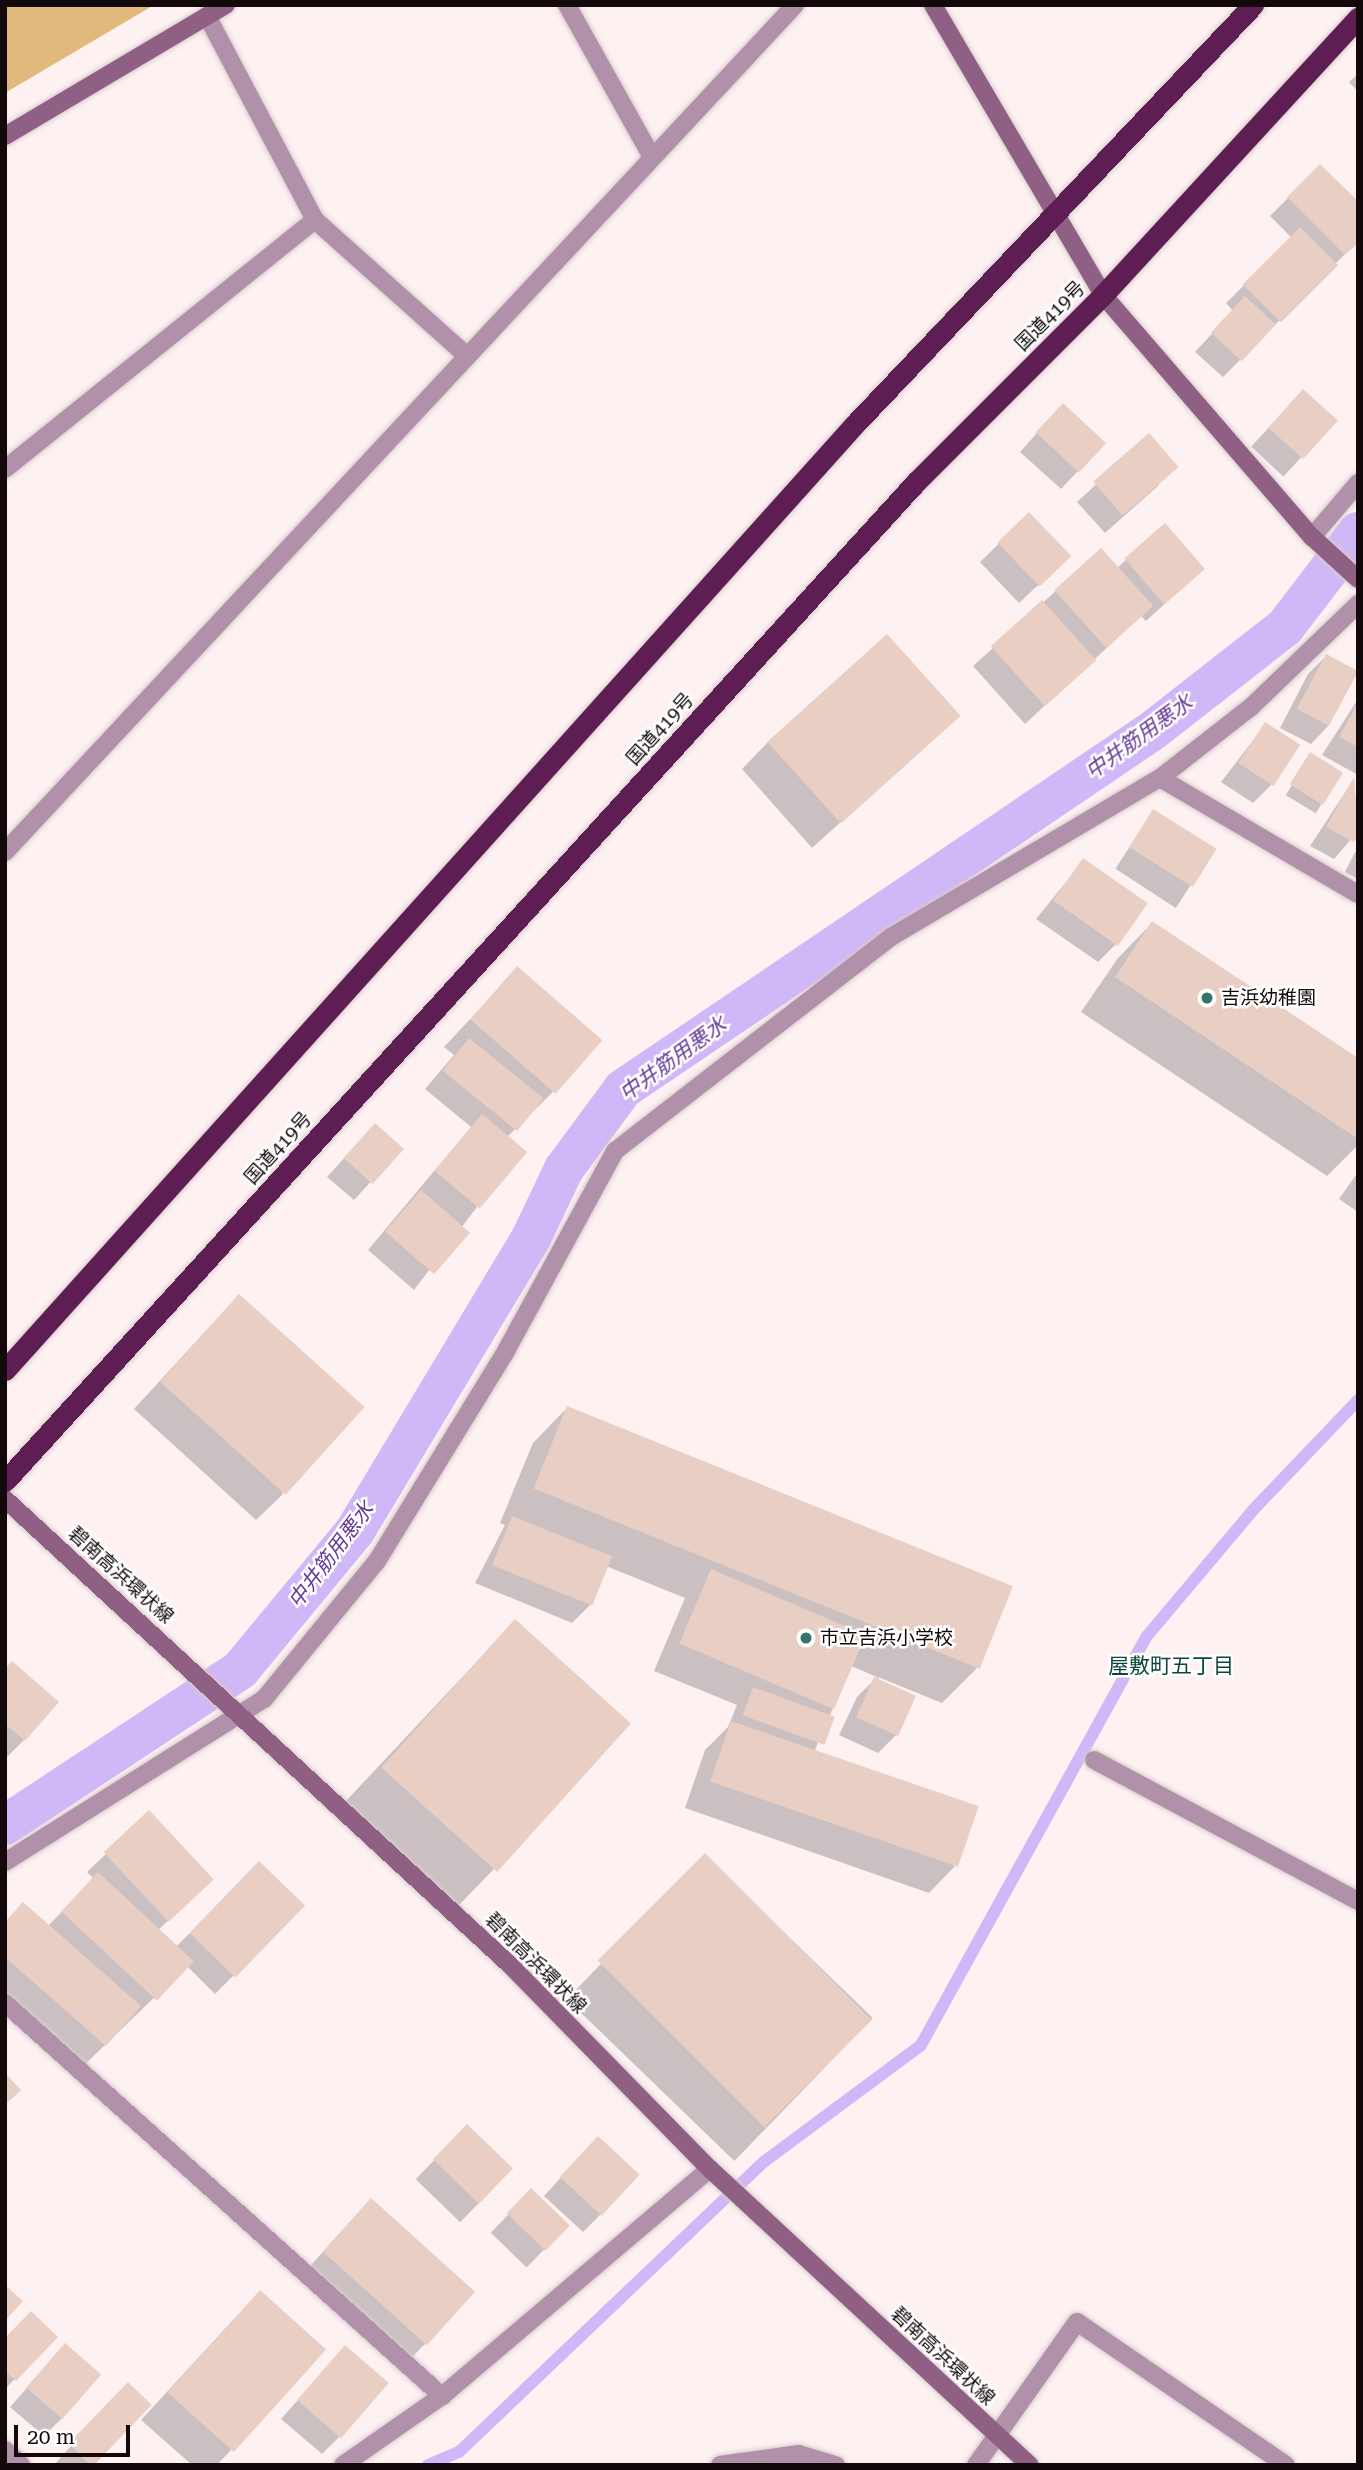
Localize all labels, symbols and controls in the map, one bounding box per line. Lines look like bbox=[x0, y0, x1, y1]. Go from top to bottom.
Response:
street label: 国道419号 bbox=[1011, 277, 1089, 355]
street label: 国道419号 bbox=[622, 688, 698, 770]
water label: 中井筋用悪水 bbox=[1081, 690, 1197, 784]
place label: 吉浜幼稚園 bbox=[1221, 987, 1316, 1009]
marker: 吉浜幼稚園 bbox=[1199, 990, 1215, 1006]
water label: 中井筋用悪水 bbox=[615, 1012, 731, 1106]
street label: 国道419号 bbox=[240, 1107, 316, 1189]
water label: 中井筋用悪水 bbox=[283, 1497, 379, 1613]
street label: 碧南高浜環状線 bbox=[64, 1522, 178, 1628]
place label: 市立吉浜小学校 bbox=[820, 1627, 953, 1649]
marker: 市立吉浜小学校 bbox=[798, 1630, 814, 1646]
district label: 屋敷町五丁目 bbox=[1108, 1653, 1234, 1679]
street label: 碧南高浜環状線 bbox=[481, 1908, 591, 2018]
street label: 碧南高浜環状線 bbox=[887, 2302, 999, 2410]
scale bar bbox=[18, 2410, 133, 2454]
text: 20 m bbox=[27, 2425, 75, 2449]

